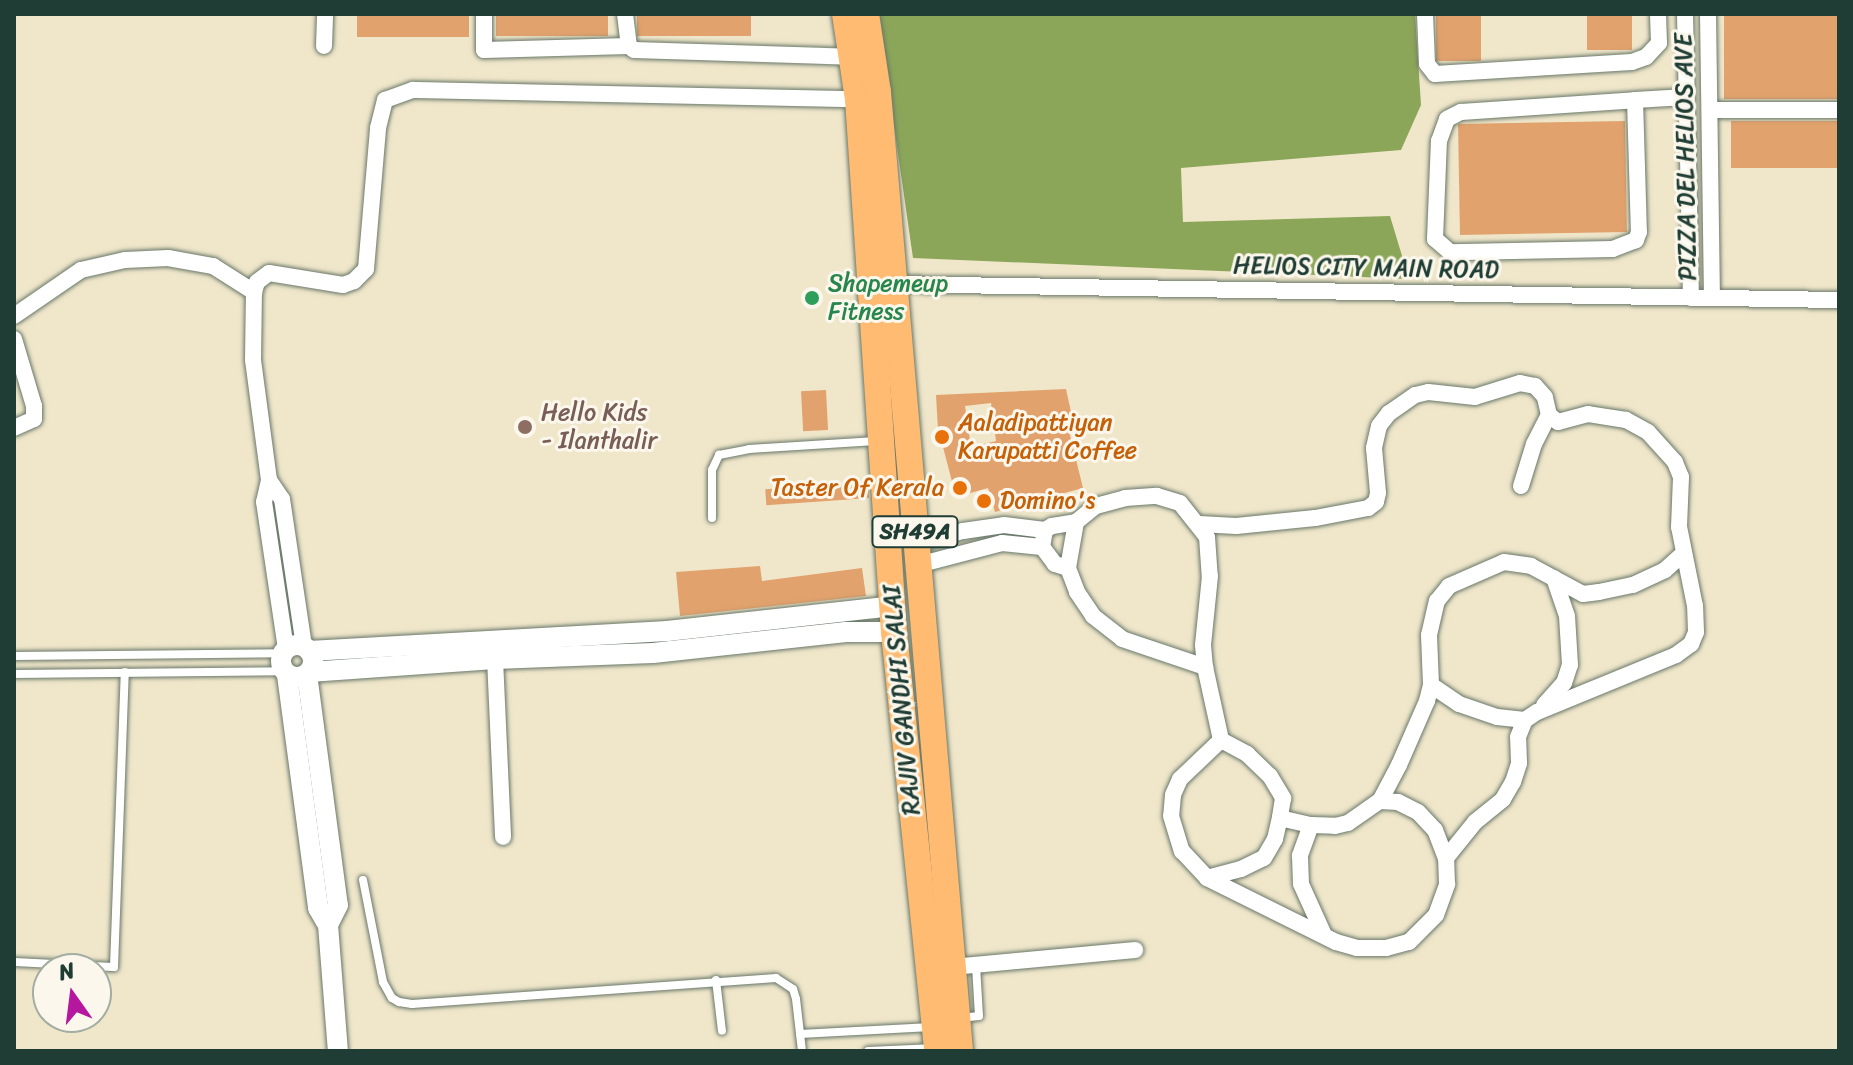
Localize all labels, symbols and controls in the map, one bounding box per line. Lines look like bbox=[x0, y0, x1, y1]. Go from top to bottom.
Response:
street label: PIZZA DEL HELIOS AVE bbox=[1669, 34, 1703, 280]
street label: HELIOS CITY MAIN ROAD bbox=[1233, 251, 1499, 285]
place label: Shapemeup Fitness bbox=[828, 270, 948, 326]
marker: Shapemeup Fitness bbox=[803, 289, 821, 307]
place label: Hello Kids - Ilanthalir bbox=[541, 399, 657, 455]
place label: Aaladipattiyan Karupatti Coffee bbox=[958, 409, 1137, 465]
marker: Hello Kids - Ilanthalir bbox=[516, 418, 534, 436]
marker: Aaladipattiyan Karupatti Coffee bbox=[933, 428, 951, 446]
place label: Taster Of Kerala bbox=[771, 474, 944, 502]
marker: Taster Of Kerala bbox=[951, 479, 969, 497]
place label: Domino's bbox=[1000, 487, 1095, 515]
marker: Domino's bbox=[975, 492, 993, 510]
road number: SH49A bbox=[871, 514, 959, 550]
street label: RAJIV GANDHI SALAI bbox=[878, 586, 926, 814]
text: N bbox=[54, 950, 79, 992]
north arrow bbox=[32, 953, 112, 1033]

